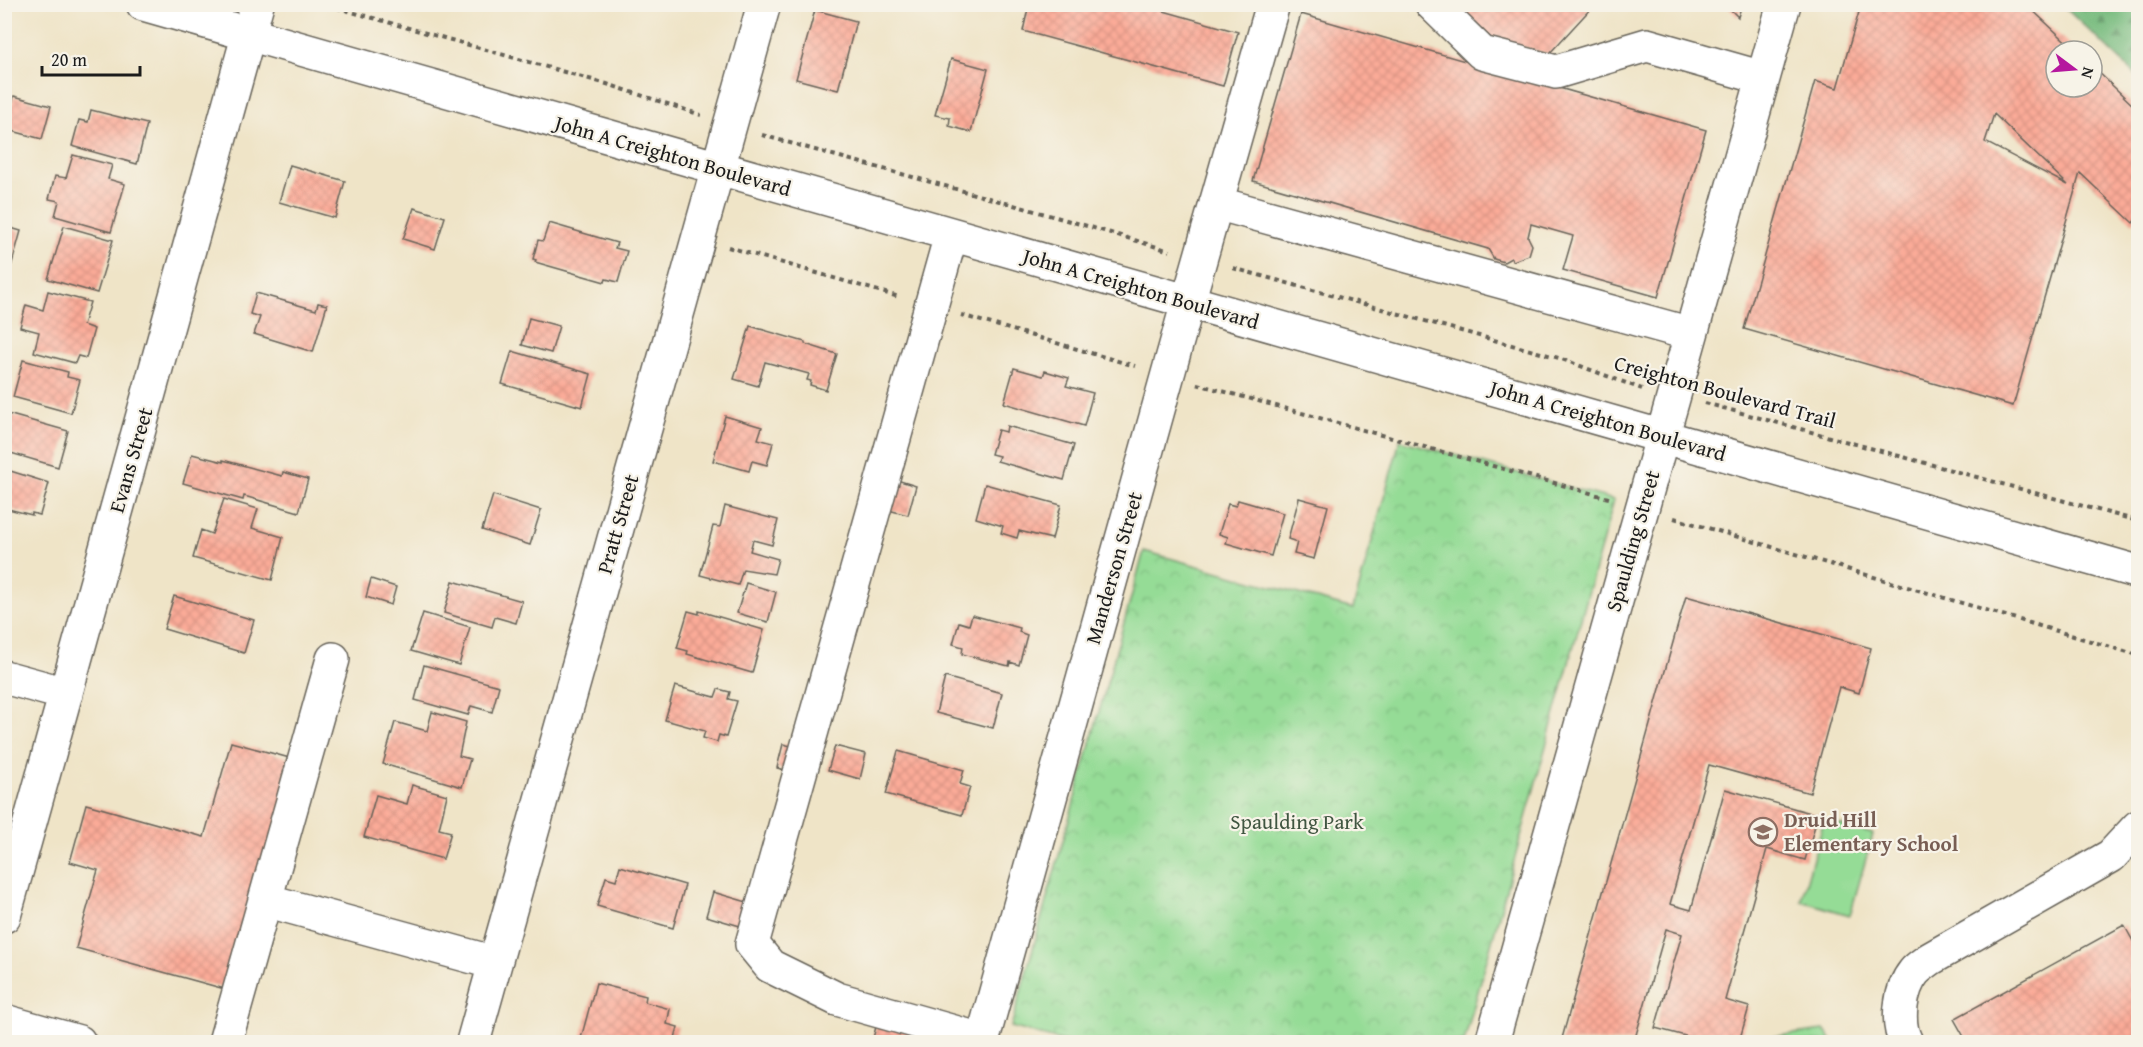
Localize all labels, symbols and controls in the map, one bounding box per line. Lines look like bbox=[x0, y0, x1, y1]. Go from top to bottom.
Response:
scale bar bbox=[42, 39, 140, 77]
north arrow bbox=[2044, 39, 2104, 99]
text: 20 m bbox=[51, 46, 87, 73]
text: N bbox=[2075, 65, 2101, 82]
street label: John A Creighton Boulevard bbox=[548, 106, 796, 204]
street label: John A Creighton Boulevard bbox=[1016, 239, 1264, 337]
street label: Creighton Boulevard Trail bbox=[1611, 347, 1839, 436]
street label: John A Creighton Boulevard bbox=[1483, 371, 1731, 469]
street label: Evans Street bbox=[101, 403, 161, 516]
street label: Spaulding Street bbox=[1598, 466, 1668, 615]
street label: Pratt Street bbox=[589, 470, 647, 577]
street label: Manderson Street bbox=[1077, 487, 1150, 648]
place label: Druid Hill Elementary School bbox=[1784, 804, 1959, 859]
park label: Spaulding Park bbox=[1230, 806, 1364, 837]
school or university icon: Druid Hill Elementary School bbox=[1747, 816, 1779, 848]

